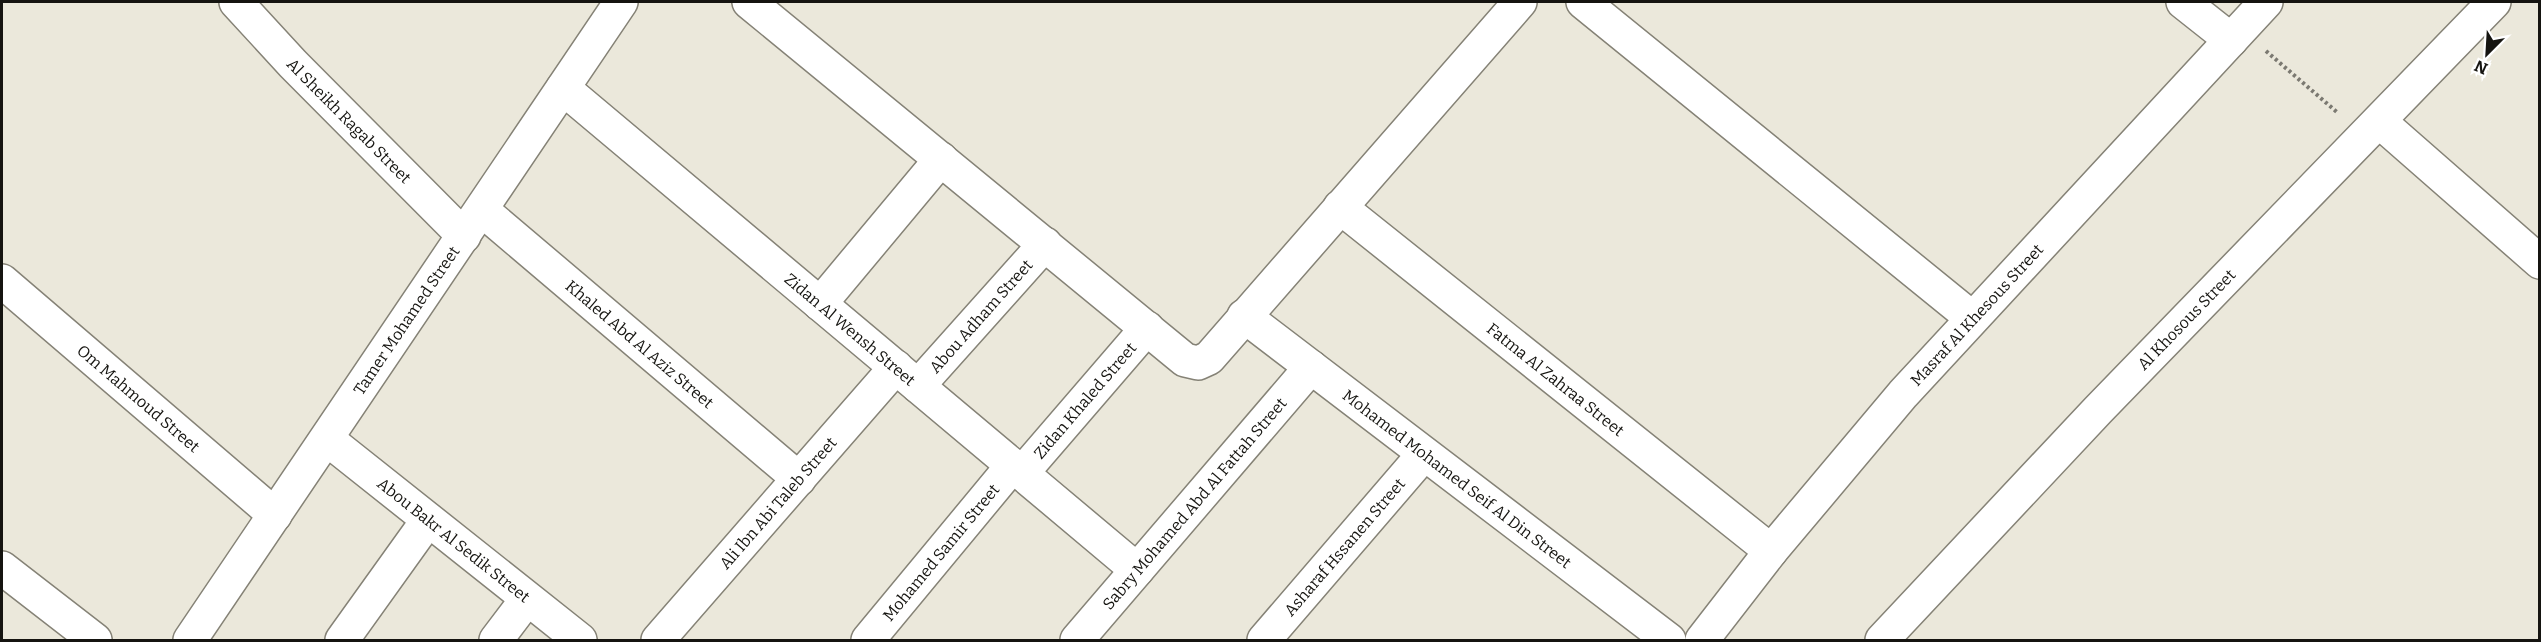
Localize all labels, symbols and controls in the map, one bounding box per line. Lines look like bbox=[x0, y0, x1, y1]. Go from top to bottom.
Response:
north arrow bbox=[2457, 24, 2517, 84]
street label: Al Sheikh Ragab Street bbox=[283, 55, 415, 187]
text: N bbox=[2472, 56, 2491, 78]
street label: Masraf Al Khesous Street bbox=[1907, 240, 2047, 390]
street label: Tamer Mohamed Street bbox=[350, 242, 464, 398]
street label: Abou Adham Street bbox=[925, 255, 1037, 377]
street label: Al Khosous Street bbox=[2134, 265, 2239, 374]
street label: Zidan Al Wensh Street bbox=[781, 269, 919, 390]
street label: Khaled Abd Al Aziz Street bbox=[562, 276, 717, 412]
street label: Fatma Al Zahraa Street bbox=[1483, 319, 1628, 440]
street label: Zidan Khaled Street bbox=[1030, 338, 1140, 463]
street label: Om Mahmoud Street bbox=[73, 341, 204, 456]
street label: Mohamed Mohamed Seif Al Din Street bbox=[1339, 386, 1575, 572]
street label: Sabry Mohamed Abd Al Fattah Street bbox=[1099, 394, 1291, 613]
street label: Ali Ibn Abi Taleb Street bbox=[715, 433, 841, 573]
street label: Abou Bakr Al Sedik Street bbox=[373, 474, 534, 607]
street label: Asharaf Hssanen Street bbox=[1280, 474, 1409, 620]
street label: Mohamed Samir Street bbox=[879, 480, 1003, 625]

